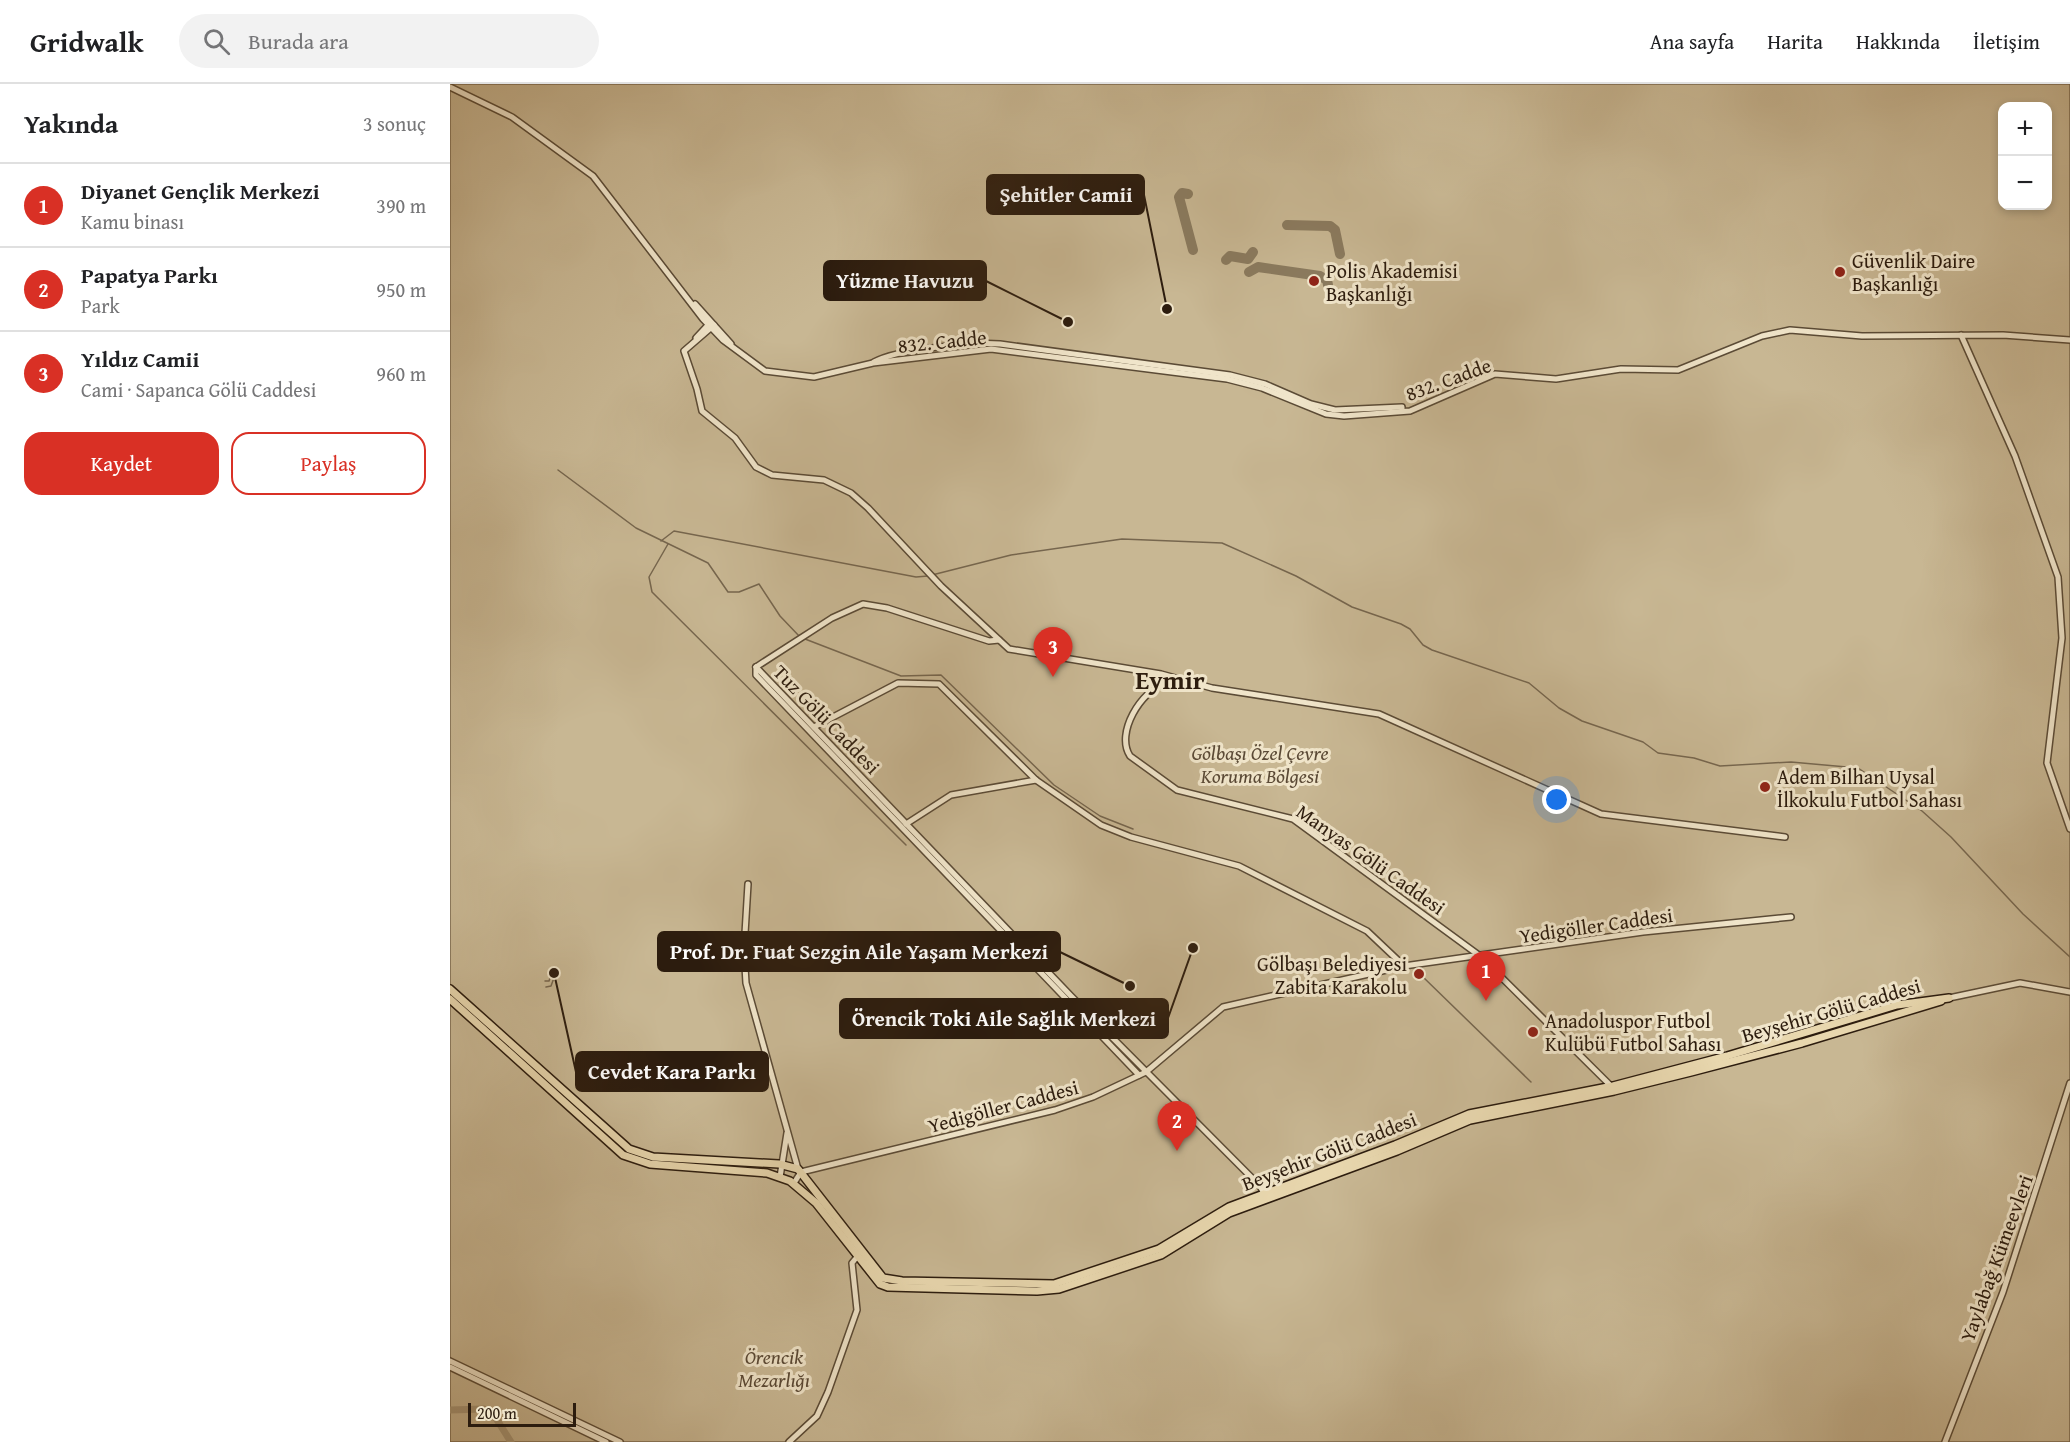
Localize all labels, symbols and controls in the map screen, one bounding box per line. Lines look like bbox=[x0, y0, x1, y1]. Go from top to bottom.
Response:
search box bbox=[179, 14, 599, 68]
text: Gridwalk bbox=[30, 21, 143, 62]
icon: search bbox=[200, 25, 233, 58]
text: Burada ara bbox=[248, 25, 349, 57]
text: Ana sayfa bbox=[1650, 26, 1734, 57]
text: Harita bbox=[1767, 26, 1823, 57]
text: Hakkında bbox=[1856, 26, 1940, 57]
text: İletişim bbox=[1973, 26, 2040, 57]
map controls bbox=[1998, 102, 2052, 210]
button: + bbox=[1998, 102, 2052, 156]
text: Yakında bbox=[24, 104, 118, 143]
text: 3 sonuç bbox=[363, 109, 426, 138]
button: − bbox=[1998, 156, 2052, 210]
text: Diyanet Gençlik Merkezi bbox=[81, 175, 320, 207]
callout: Şehitler Camii bbox=[987, 175, 1144, 214]
text: Şehitler Camii bbox=[1000, 179, 1133, 210]
text: 1 bbox=[38, 191, 49, 220]
text: 390 m bbox=[376, 191, 426, 220]
text: Kamu binası bbox=[81, 207, 184, 236]
place label: Güvenlik Daire Başkanlığı bbox=[1852, 246, 1975, 298]
place label: Polis Akademisi Başkanlığı bbox=[1326, 256, 1458, 308]
text: Papatya Parkı bbox=[81, 259, 218, 291]
callout: Yüzme Havuzu bbox=[824, 261, 986, 300]
text: Yüzme Havuzu bbox=[836, 265, 974, 296]
marker: Güvenlik Daire Başkanlığı bbox=[1833, 265, 1847, 279]
marker: Polis Akademisi Başkanlığı bbox=[1307, 274, 1321, 288]
text: 2 bbox=[38, 275, 49, 304]
text: 950 m bbox=[376, 275, 426, 304]
text: Park bbox=[81, 291, 120, 320]
street label: 832. Cadde bbox=[896, 322, 988, 360]
text: Yıldız Camii bbox=[81, 343, 199, 375]
street label: 832. Cadde bbox=[1401, 350, 1495, 408]
text: 3 bbox=[38, 359, 49, 388]
text: 960 m bbox=[376, 359, 426, 388]
text: Cami · Sapanca Gölü Caddesi bbox=[81, 375, 316, 404]
button: Kaydet bbox=[24, 432, 219, 495]
button: Paylaş bbox=[231, 432, 426, 495]
pin: 3 bbox=[1034, 628, 1072, 677]
street label: Tuz Gölü Caddesi bbox=[767, 658, 887, 781]
district label: Eymir bbox=[1135, 660, 1205, 699]
park label: Gölbaşı Özel Çevre Koruma Bölgesi bbox=[1192, 738, 1328, 790]
place label: Adem Bilhan Uysal İlkokulu Futbol Sahası bbox=[1777, 762, 1963, 814]
marker: Adem Bilhan Uysal İlkokulu Futbol Sahası bbox=[1758, 780, 1772, 794]
your location bbox=[1542, 785, 1571, 814]
street label: Manyas Gölü Caddesi bbox=[1291, 797, 1452, 922]
street label: Yedigöller Caddesi bbox=[1517, 900, 1675, 950]
callout: Prof. Dr. Fuat Sezgin Aile Yaşam Merkezi bbox=[658, 932, 1060, 971]
text: Prof. Dr. Fuat Sezgin Aile Yaşam Merkezi bbox=[670, 936, 1048, 967]
place label: Gölbaşı Belediyesi Zabita Karakolu bbox=[1257, 949, 1407, 1001]
pin: 1 bbox=[1466, 952, 1506, 1001]
marker: Gölbaşı Belediyesi Zabita Karakolu bbox=[1412, 967, 1426, 981]
street label: Beyşehir Gölü Caddesi bbox=[1738, 970, 1924, 1049]
callout: Örencik Toki Aile Sağlık Merkezi bbox=[840, 999, 1168, 1038]
text: Örencik Toki Aile Sağlık Merkezi bbox=[852, 1003, 1157, 1034]
place label: Anadoluspor Futbol Kulübü Futbol Sahası bbox=[1545, 1006, 1722, 1058]
marker: Anadoluspor Futbol Kulübü Futbol Sahası bbox=[1526, 1025, 1540, 1039]
callout: Cevdet Kara Parkı bbox=[576, 1052, 768, 1091]
text: Cevdet Kara Parkı bbox=[588, 1056, 756, 1087]
street label: Yedigöller Caddesi bbox=[925, 1072, 1082, 1140]
pin: 2 bbox=[1158, 1102, 1196, 1151]
street label: Beyşehir Gölü Caddesi bbox=[1237, 1104, 1421, 1198]
street label: Yaylabağ Kümeevleri bbox=[1952, 1170, 2040, 1346]
park label: Örencik Mezarlığı bbox=[738, 1342, 810, 1394]
scale bar bbox=[468, 1400, 576, 1428]
text: 200 m bbox=[477, 1401, 517, 1425]

